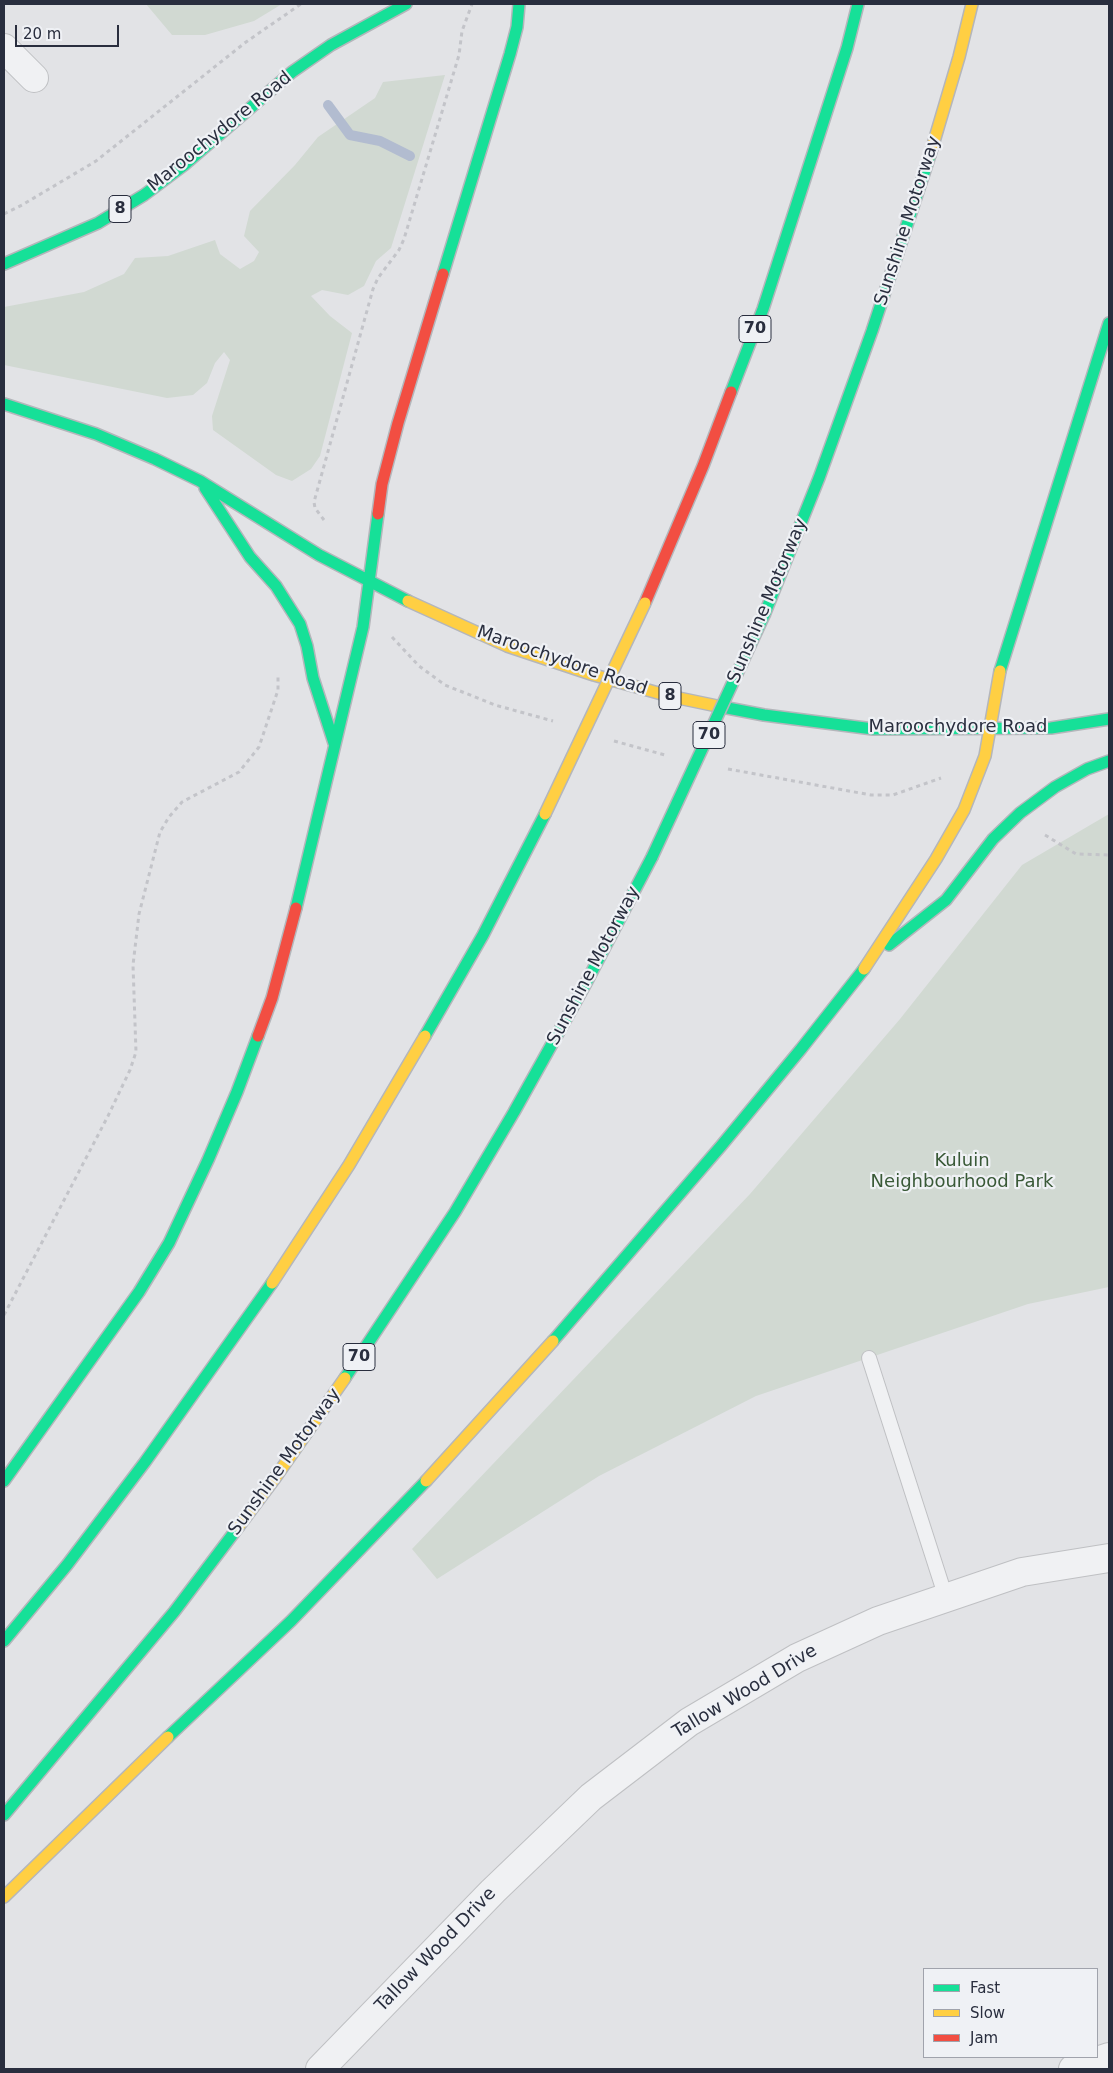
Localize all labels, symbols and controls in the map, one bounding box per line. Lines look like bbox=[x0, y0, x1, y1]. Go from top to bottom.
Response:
scale bar bbox=[18, 15, 121, 47]
text: 20 m bbox=[23, 25, 61, 43]
street label: Maroochydore Road bbox=[144, 67, 296, 197]
street label: Sunshine Motorway bbox=[870, 134, 946, 308]
road number: 8 bbox=[109, 195, 131, 222]
road number: 70 bbox=[739, 316, 771, 342]
street label: Sunshine Motorway bbox=[724, 515, 812, 687]
street label: Maroochydore Road bbox=[474, 622, 650, 700]
road number: 8 bbox=[659, 682, 681, 709]
street label: Maroochydore Road bbox=[869, 716, 1047, 738]
road number: 70 bbox=[693, 722, 725, 748]
street label: Sunshine Motorway bbox=[543, 883, 645, 1049]
park label: Kuluin Neighbourhood Park bbox=[871, 1150, 1053, 1192]
road number: 70 bbox=[343, 1344, 375, 1370]
street label: Sunshine Motorway bbox=[224, 1384, 346, 1540]
street label: Tallow Wood Drive bbox=[669, 1640, 821, 1744]
street label: Tallow Wood Drive bbox=[371, 1883, 501, 2017]
legend bbox=[923, 1968, 1098, 2058]
text: Fast bbox=[970, 1979, 1000, 1997]
text: Slow bbox=[970, 2004, 1005, 2022]
text: Jam bbox=[970, 2029, 998, 2047]

